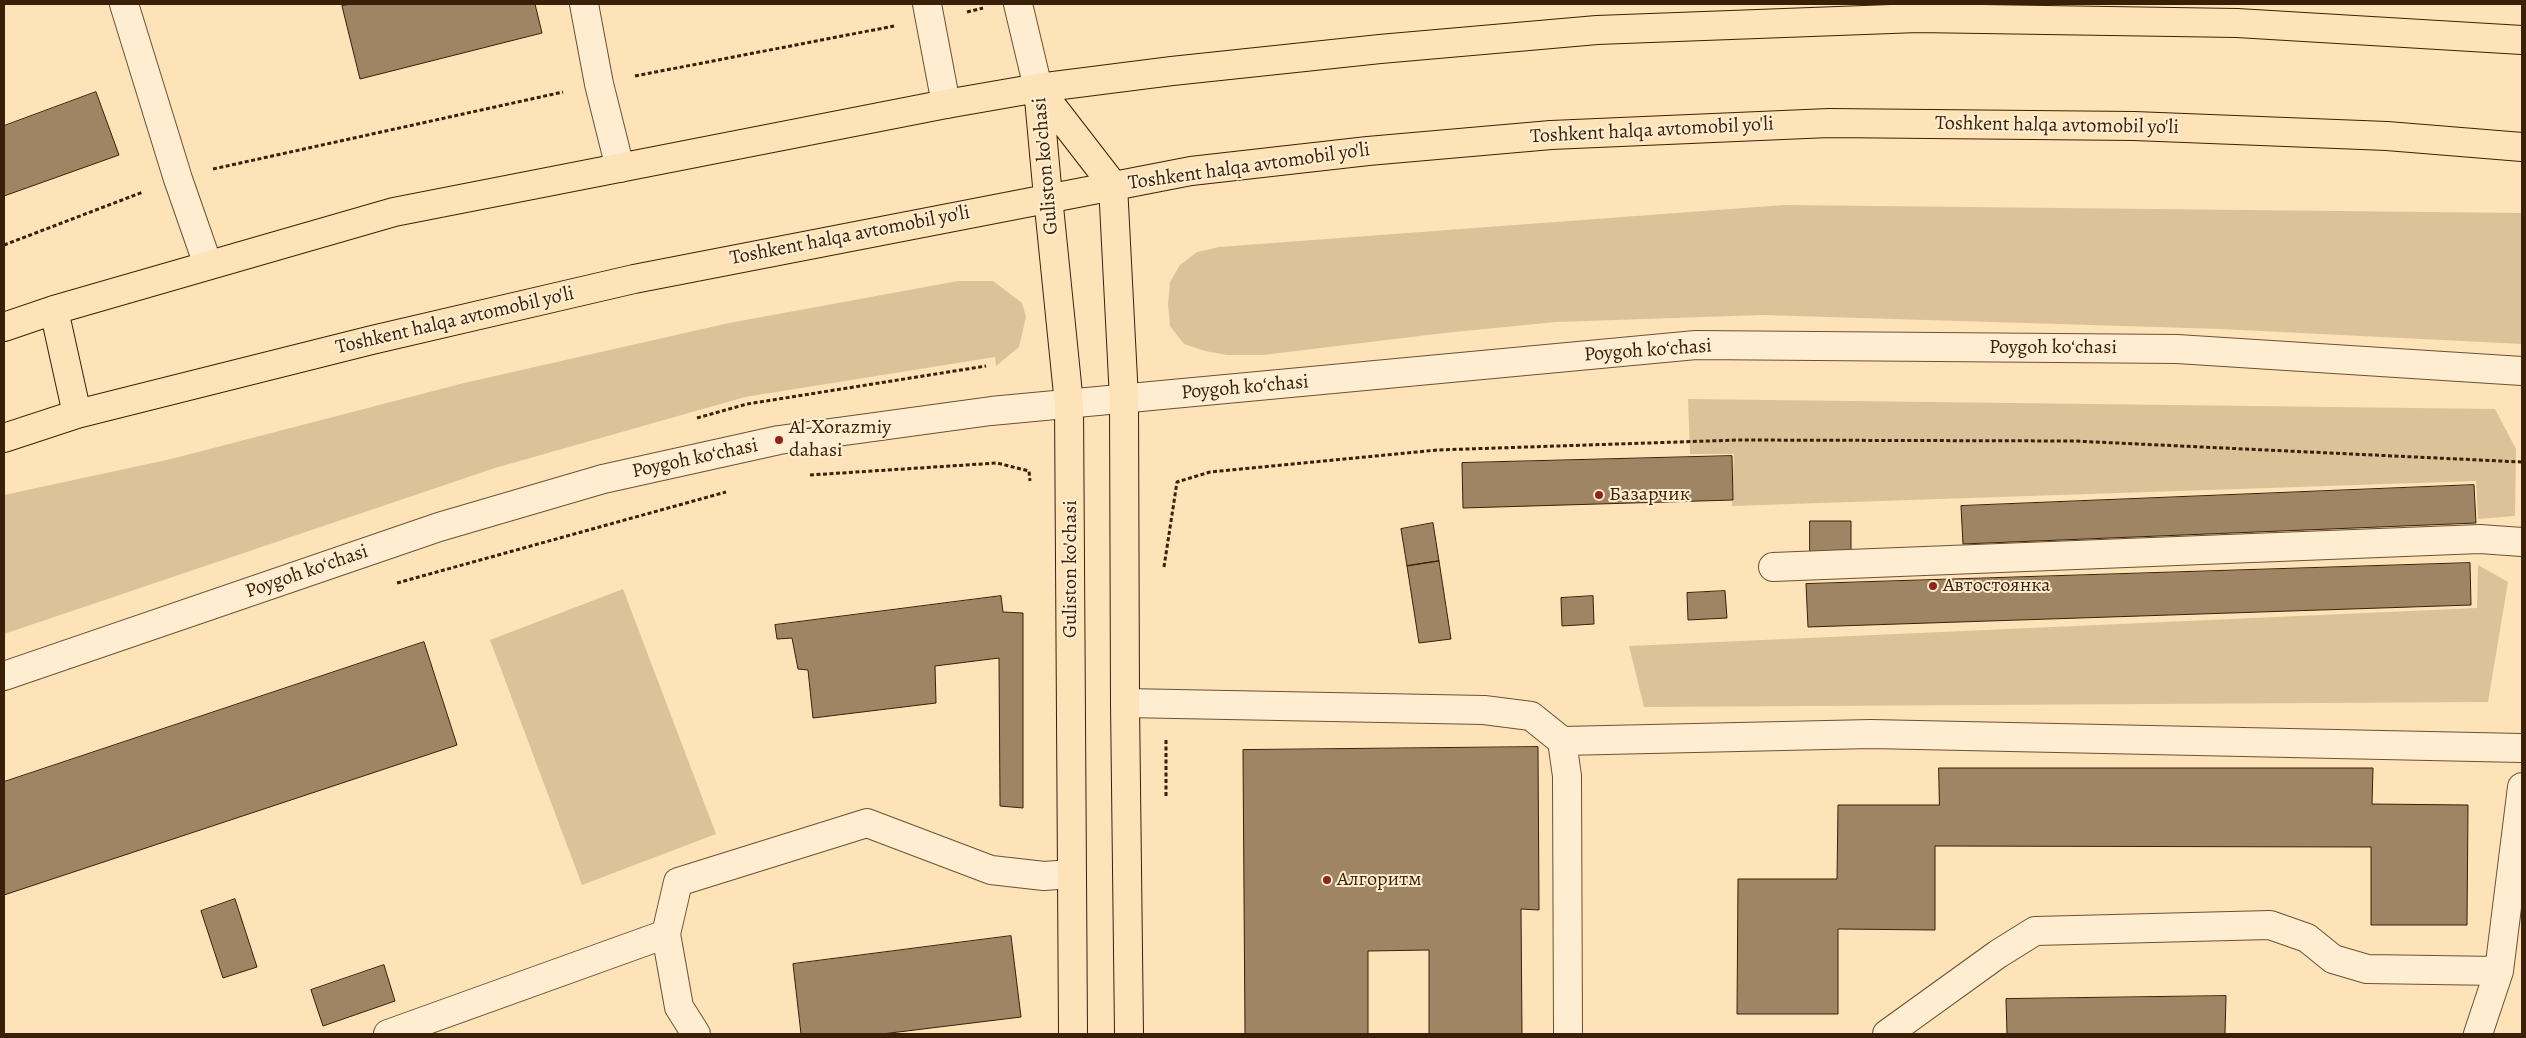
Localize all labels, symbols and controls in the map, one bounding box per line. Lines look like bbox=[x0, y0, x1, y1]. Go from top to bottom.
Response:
street label: Guliston ko'chasi bbox=[1028, 96, 1064, 236]
street label: Toshkent halqa avtomobil yo'li bbox=[1935, 112, 2179, 140]
street label: Toshkent halqa avtomobil yo'li bbox=[1530, 113, 1774, 149]
street label: Toshkent halqa avtomobil yo'li bbox=[1127, 138, 1371, 196]
street label: Toshkent halqa avtomobil yo'li bbox=[728, 201, 972, 271]
street label: Toshkent halqa avtomobil yo'li bbox=[333, 282, 577, 360]
street label: Poygoh koʻchasi bbox=[1583, 335, 1713, 367]
street label: Poygoh koʻchasi bbox=[1989, 336, 2117, 360]
street label: Poygoh koʻchasi bbox=[1180, 370, 1310, 406]
place label: Al-Xorazmiy dahasi bbox=[789, 416, 891, 463]
street label: Poygoh koʻchasi bbox=[630, 434, 760, 484]
marker: Al-Xorazmiy dahasi bbox=[773, 434, 785, 446]
place label: Базарчик bbox=[1609, 483, 1690, 507]
marker: Базарчик bbox=[1593, 489, 1605, 501]
street label: Guliston ko'chasi bbox=[1059, 500, 1083, 638]
street label: Poygoh koʻchasi bbox=[243, 540, 371, 604]
place label: Автостоянка bbox=[1943, 574, 2051, 598]
marker: Автостоянка bbox=[1927, 580, 1939, 592]
place label: Алгоритм bbox=[1337, 868, 1422, 892]
marker: Алгоритм bbox=[1321, 874, 1333, 886]

